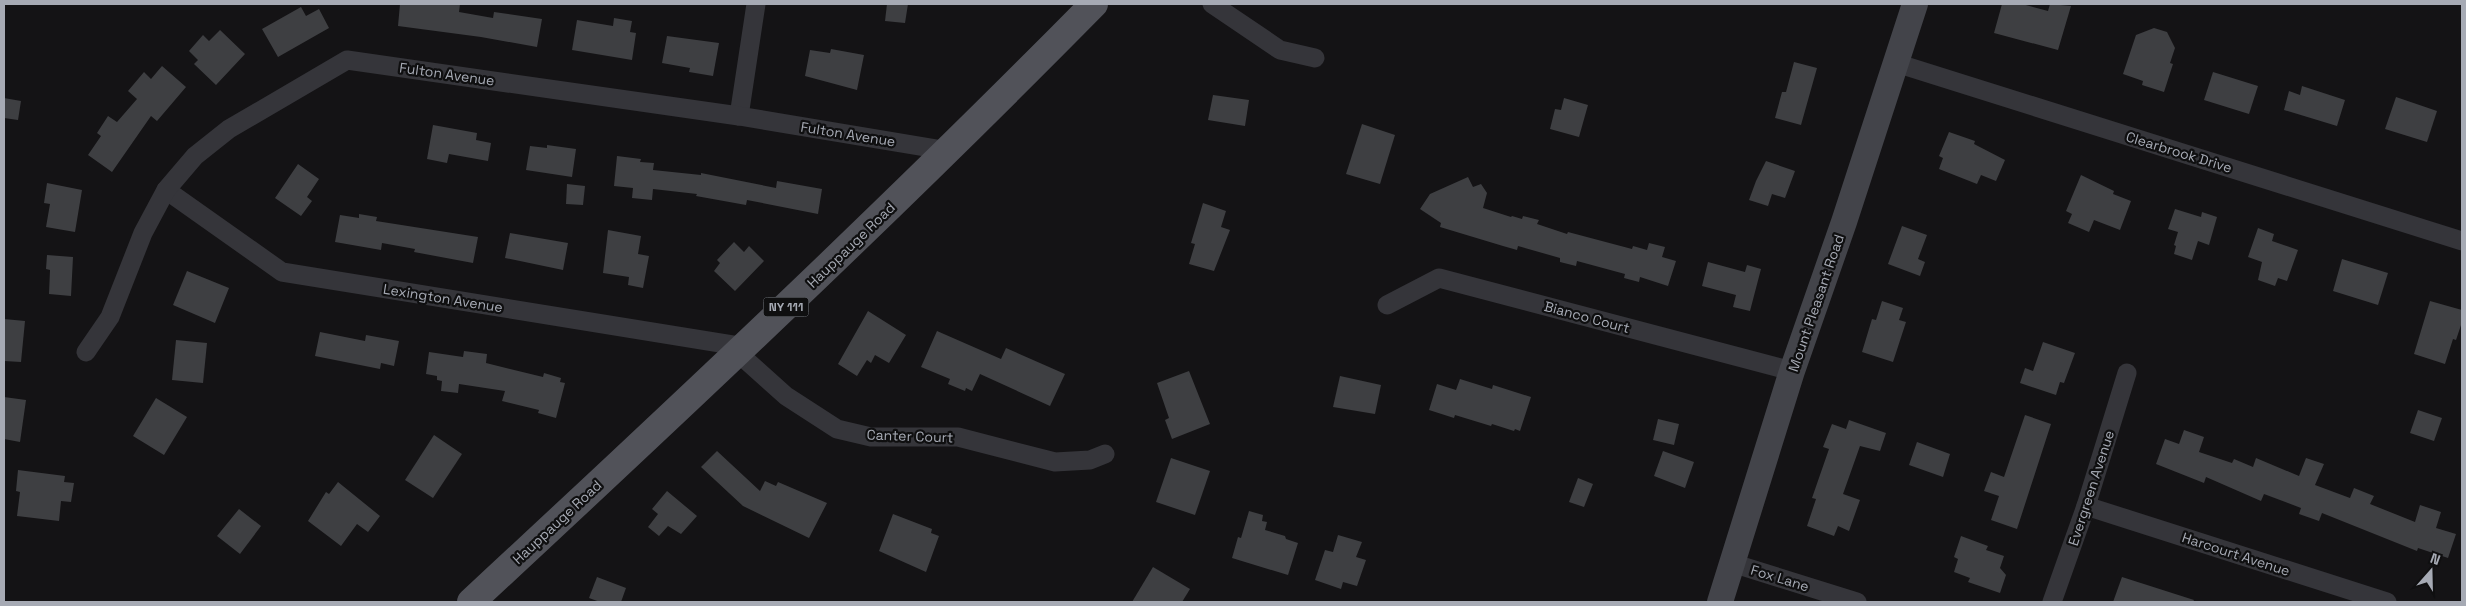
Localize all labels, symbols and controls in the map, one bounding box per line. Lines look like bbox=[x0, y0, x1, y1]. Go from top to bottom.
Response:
street label: Fulton Avenue bbox=[398, 58, 496, 90]
street label: Fulton Avenue bbox=[799, 118, 897, 150]
street label: Clearbrook Drive bbox=[2124, 127, 2234, 177]
street label: Hauppauge Road bbox=[803, 198, 899, 292]
street label: Mount Pleasant Road bbox=[1784, 232, 1848, 374]
street label: Lexington Avenue bbox=[382, 280, 504, 316]
street label: Bianco Court bbox=[1542, 297, 1632, 337]
road number: NY 111 bbox=[764, 298, 808, 316]
street label: Canter Court bbox=[866, 425, 954, 447]
street label: Evergreen Avenue bbox=[2064, 428, 2118, 548]
street label: Hauppauge Road bbox=[509, 476, 605, 568]
street label: Harcourt Avenue bbox=[2180, 528, 2292, 580]
north arrow bbox=[2406, 546, 2456, 596]
text: N bbox=[2428, 549, 2443, 569]
street label: Fox Lane bbox=[1749, 561, 1811, 595]

